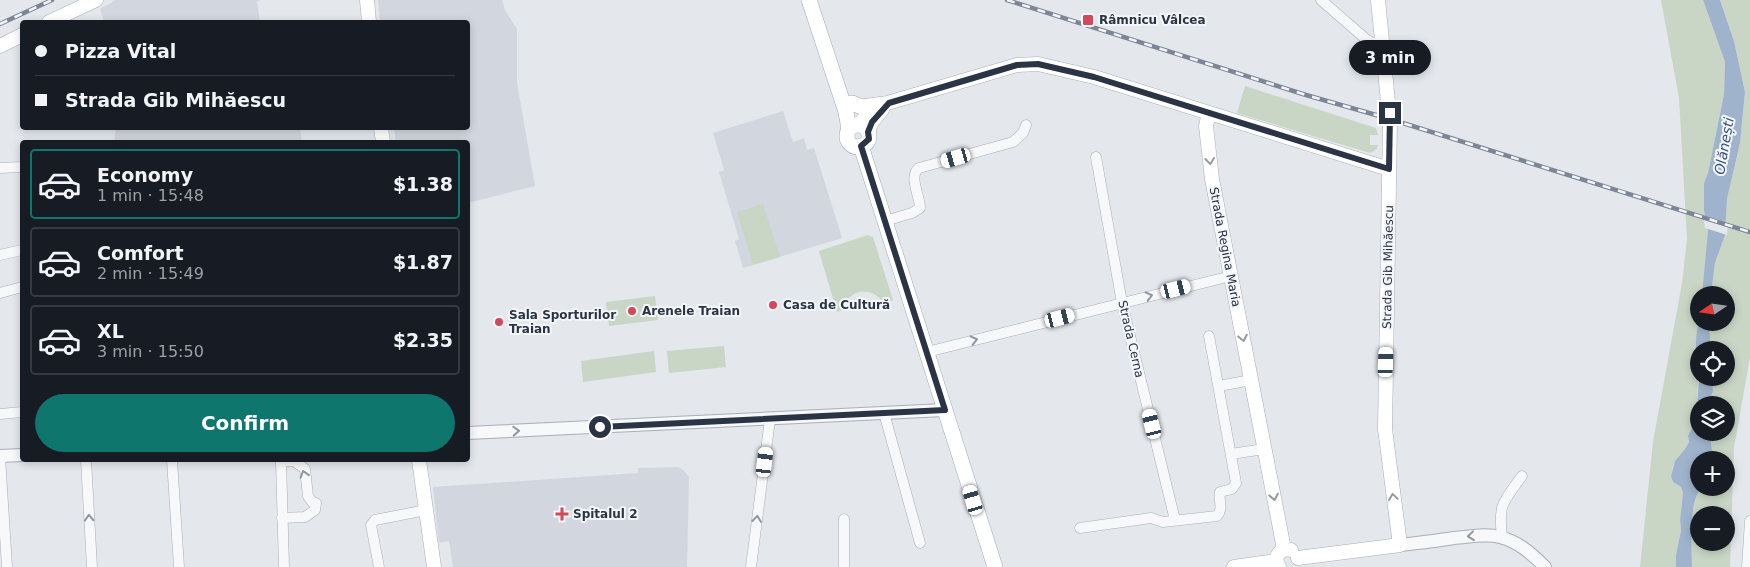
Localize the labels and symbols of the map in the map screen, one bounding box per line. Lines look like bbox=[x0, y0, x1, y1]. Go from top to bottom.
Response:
marker: Râmnicu Vâlcea bbox=[1081, 13, 1095, 27]
place label: Râmnicu Vâlcea bbox=[1099, 13, 1206, 27]
callout: 3 min bbox=[1349, 41, 1431, 76]
route end bbox=[1379, 102, 1401, 124]
water label: Olănești bbox=[1711, 116, 1737, 176]
car bbox=[939, 147, 972, 169]
one-way arrow bbox=[1204, 157, 1215, 165]
street label: Strada Regina Maria bbox=[1207, 186, 1243, 308]
street label: Strada Gib Mihăescu bbox=[1380, 205, 1396, 329]
car bbox=[1159, 278, 1192, 300]
north arrow bbox=[1690, 286, 1735, 331]
one-way arrow bbox=[1144, 291, 1153, 302]
place label: Casa de Cultură bbox=[783, 298, 890, 312]
marker: Casa de Cultură bbox=[767, 299, 779, 311]
street label: Strada Cerna bbox=[1115, 299, 1147, 379]
place label: Arenele Traian bbox=[642, 304, 740, 318]
marker: Arenele Traian bbox=[626, 305, 638, 317]
car bbox=[1043, 307, 1076, 329]
place label: Sala Sporturilor Traian bbox=[509, 308, 616, 336]
marker: Sala Sporturilor Traian bbox=[493, 316, 505, 328]
one-way arrow bbox=[1237, 333, 1247, 342]
one-way arrow bbox=[970, 335, 979, 346]
car bbox=[1377, 347, 1394, 377]
car bbox=[1141, 408, 1162, 440]
route start bbox=[589, 416, 611, 438]
one-way arrow bbox=[512, 426, 520, 436]
car bbox=[755, 446, 774, 478]
one-way arrow bbox=[300, 470, 310, 479]
car bbox=[961, 483, 984, 517]
one-way arrow bbox=[1388, 492, 1399, 500]
one-way arrow bbox=[1268, 493, 1278, 502]
marker: Spitalul 2 bbox=[555, 507, 569, 521]
place label: Spitalul 2 bbox=[573, 507, 637, 521]
one-way arrow bbox=[84, 514, 95, 522]
one-way arrow bbox=[751, 514, 762, 522]
one-way arrow bbox=[1467, 530, 1475, 541]

